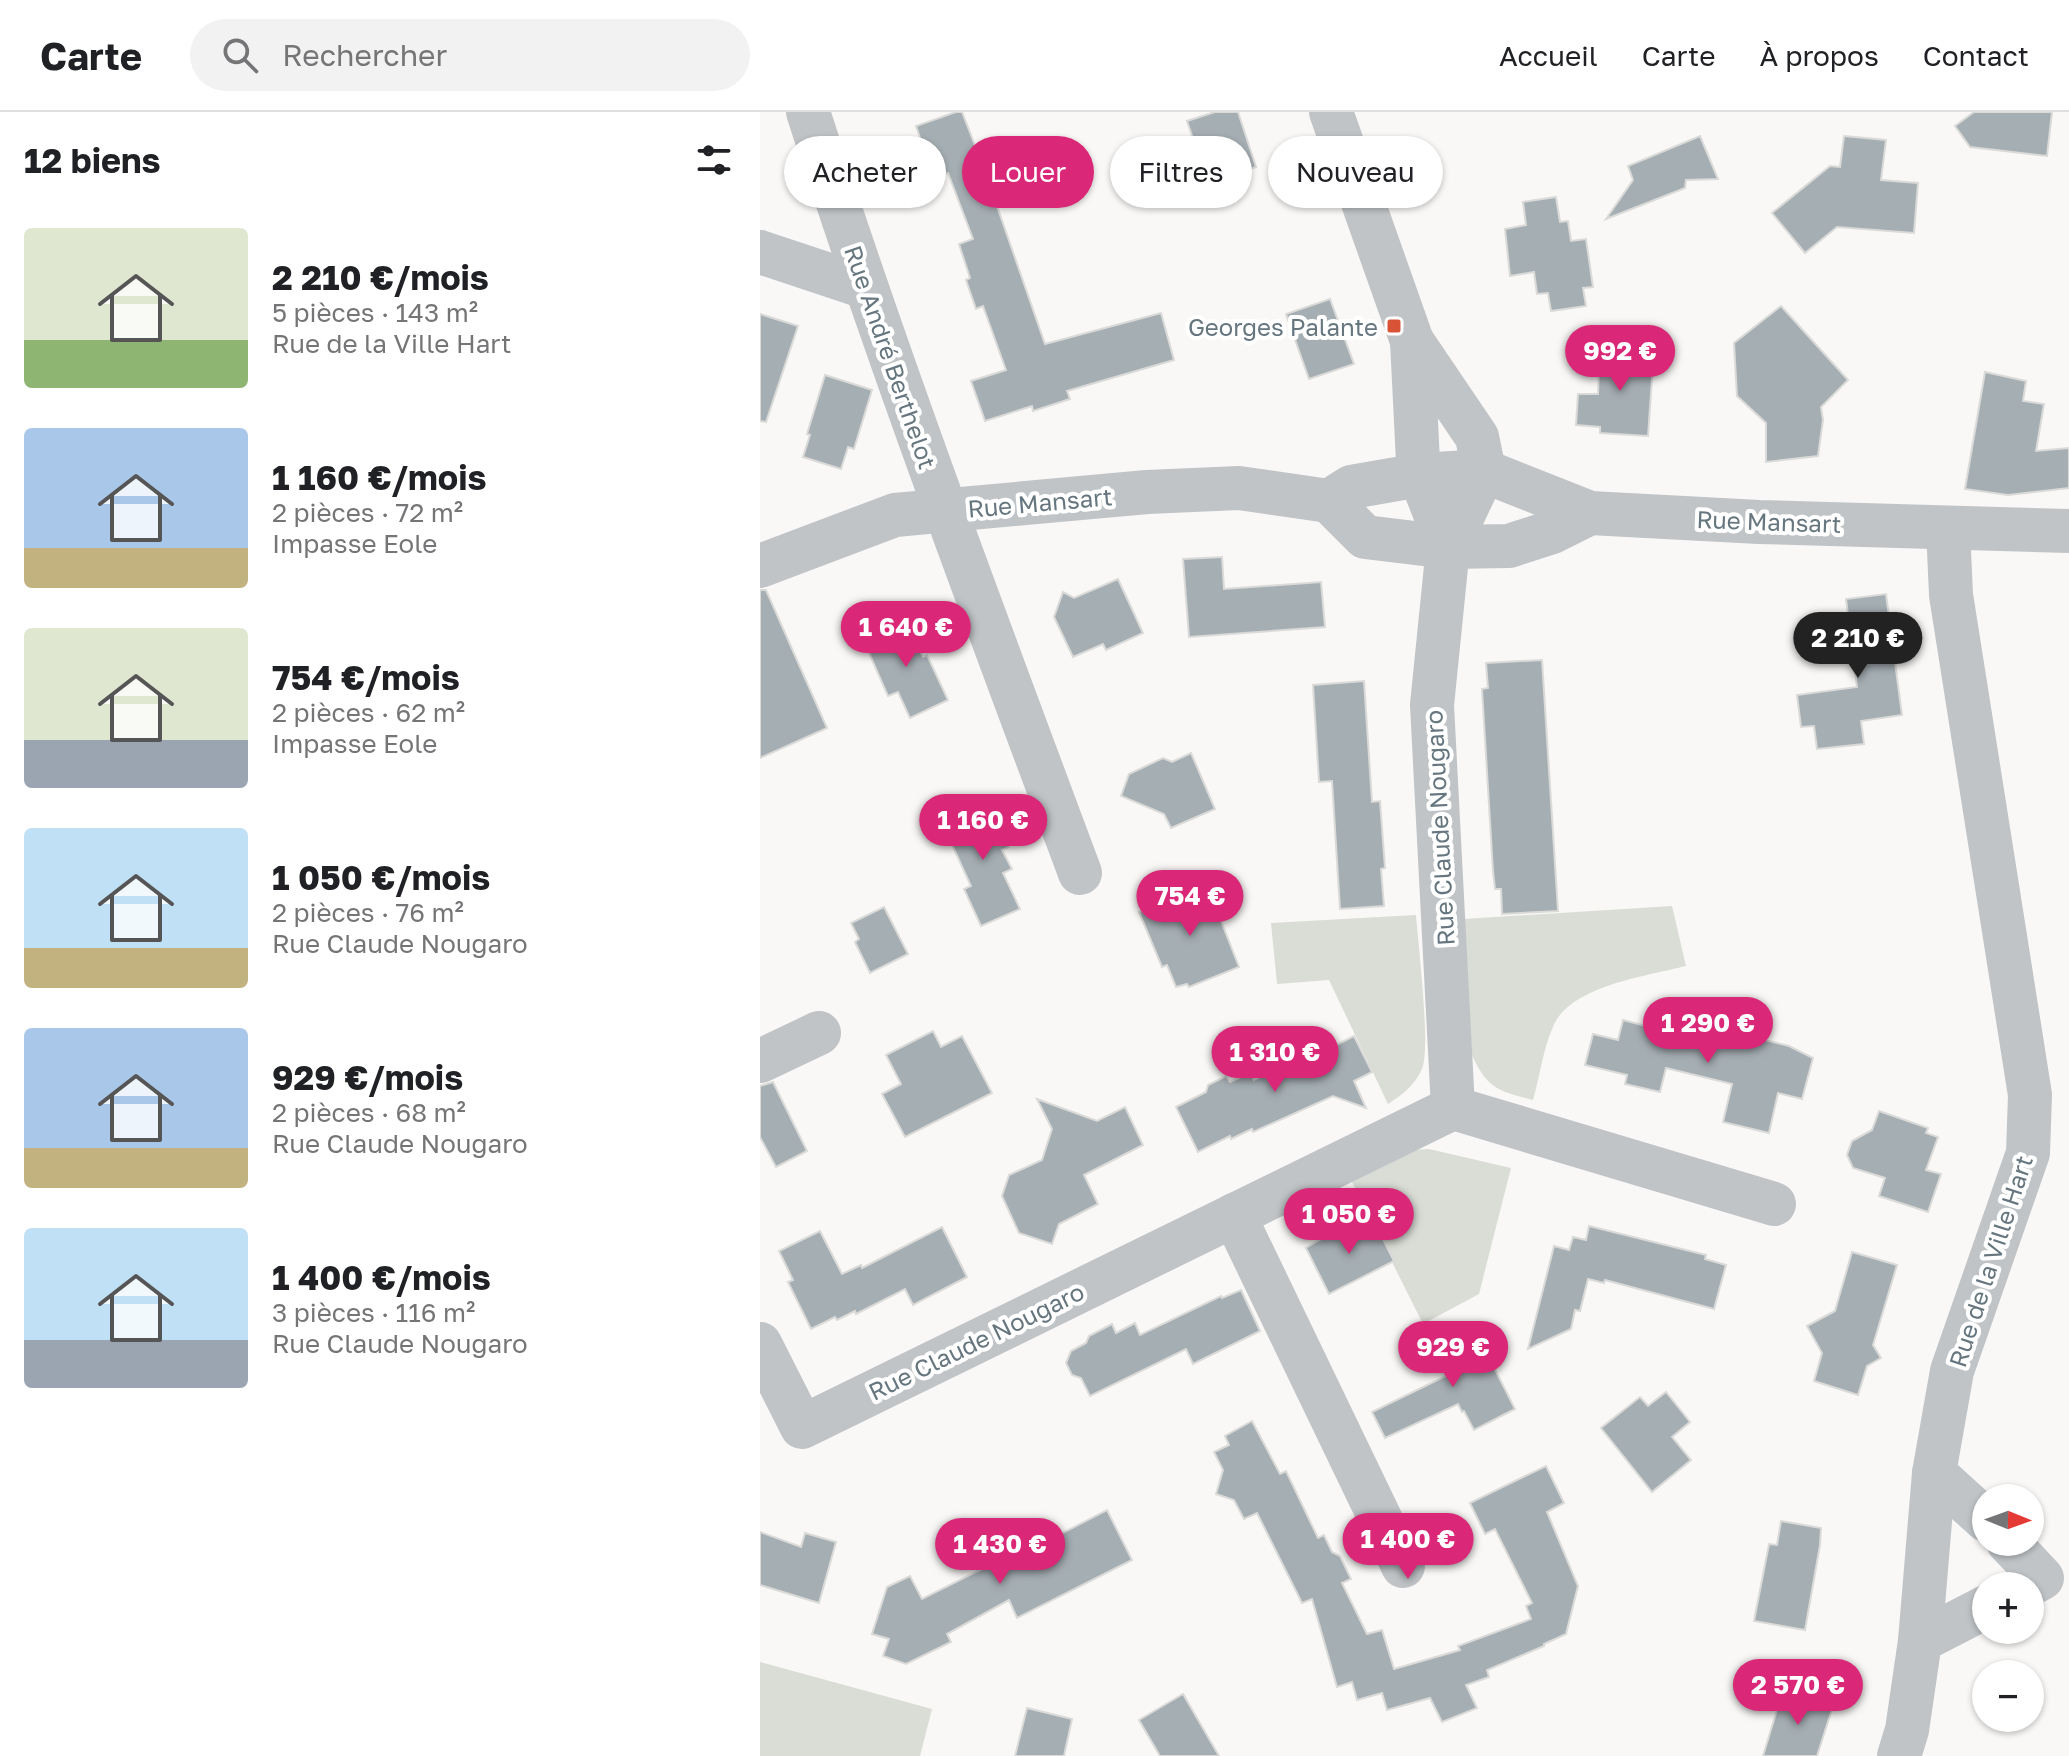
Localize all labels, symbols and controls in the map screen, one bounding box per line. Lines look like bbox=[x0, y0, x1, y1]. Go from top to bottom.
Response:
search box bbox=[190, 19, 750, 91]
text: Carte bbox=[40, 33, 142, 78]
icon: search bbox=[218, 33, 262, 77]
text: Rechercher bbox=[282, 37, 447, 73]
text: Accueil bbox=[1499, 39, 1598, 72]
text: Carte bbox=[1642, 39, 1715, 72]
text: À propos bbox=[1759, 39, 1879, 72]
text: Contact bbox=[1923, 39, 2029, 72]
chip: Acheter bbox=[784, 136, 946, 208]
chip: Louer bbox=[962, 136, 1094, 208]
chip: Filtres bbox=[1110, 136, 1252, 208]
chip: Nouveau bbox=[1268, 136, 1443, 208]
icon: filters bbox=[692, 138, 736, 182]
text: 12 biens bbox=[24, 140, 161, 180]
street label: Rue André Berthelot bbox=[839, 241, 943, 473]
text: 2 210 €/mois bbox=[272, 257, 489, 297]
icon: home bbox=[88, 260, 184, 356]
text: 5 pièces · 143 m² bbox=[272, 297, 478, 328]
place label: Georges Palante bbox=[1188, 312, 1378, 341]
marker: Georges Palante bbox=[1385, 317, 1403, 335]
pin: 992 € bbox=[1564, 325, 1676, 393]
text: Rue de la Ville Hart bbox=[272, 328, 511, 359]
text: 992 € bbox=[1583, 335, 1657, 366]
text: 1 160 €/mois bbox=[272, 457, 487, 497]
icon: home bbox=[88, 460, 184, 556]
street label: Rue Mansart bbox=[967, 481, 1113, 523]
text: 2 pièces · 72 m² bbox=[272, 497, 463, 528]
street label: Rue Mansart bbox=[1696, 504, 1842, 538]
text: Impasse Eole bbox=[272, 528, 437, 559]
pin: 1 640 € bbox=[832, 601, 980, 669]
text: 1 640 € bbox=[859, 611, 953, 642]
pin: 2 210 € bbox=[1784, 612, 1932, 680]
text: 2 210 € bbox=[1811, 622, 1905, 653]
text: 754 €/mois bbox=[272, 657, 460, 697]
icon: home bbox=[88, 660, 184, 756]
text: 2 pièces · 62 m² bbox=[272, 697, 465, 728]
street label: Rue Claude Nougaro bbox=[1418, 709, 1460, 947]
text: Impasse Eole bbox=[272, 728, 437, 759]
pin: 1 160 € bbox=[909, 794, 1057, 862]
text: 1 160 € bbox=[937, 804, 1029, 835]
text: 1 050 €/mois bbox=[272, 857, 490, 897]
icon: home bbox=[88, 860, 184, 956]
pin: 754 € bbox=[1134, 870, 1246, 938]
text: 754 € bbox=[1154, 880, 1226, 911]
text: 2 pièces · 76 m² bbox=[272, 897, 464, 928]
text: Rue Claude Nougaro bbox=[272, 928, 528, 959]
pin: 1 290 € bbox=[1634, 997, 1782, 1065]
text: 1 290 € bbox=[1661, 1007, 1755, 1038]
pin: 1 310 € bbox=[1201, 1026, 1349, 1094]
text: 1 310 € bbox=[1230, 1036, 1320, 1067]
text: 929 €/mois bbox=[272, 1057, 463, 1097]
icon: home bbox=[88, 1060, 184, 1156]
text: 2 pièces · 68 m² bbox=[272, 1097, 466, 1128]
text: Rue Claude Nougaro bbox=[272, 1128, 528, 1159]
street label: Rue de la Ville Hart bbox=[1942, 1151, 2038, 1371]
pin: 1 050 € bbox=[1275, 1188, 1423, 1256]
text: 1 050 € bbox=[1302, 1198, 1396, 1229]
text: 1 400 €/mois bbox=[272, 1257, 491, 1297]
icon: home bbox=[88, 1260, 184, 1356]
street label: Rue Claude Nougaro bbox=[864, 1276, 1088, 1406]
text: 3 pièces · 116 m² bbox=[272, 1297, 475, 1328]
pin: 929 € bbox=[1397, 1321, 1509, 1389]
text: Rue Claude Nougaro bbox=[272, 1328, 528, 1359]
text: 929 € bbox=[1416, 1331, 1490, 1362]
north arrow bbox=[1972, 1484, 2044, 1556]
map controls bbox=[1972, 1484, 2044, 1732]
pin: 1 400 € bbox=[1334, 1513, 1482, 1581]
pin: 1 430 € bbox=[926, 1518, 1074, 1586]
text: 1 400 € bbox=[1361, 1523, 1455, 1554]
text: 1 430 € bbox=[953, 1528, 1047, 1559]
button: + bbox=[1972, 1572, 2044, 1644]
pin: 2 570 € bbox=[1724, 1659, 1872, 1727]
button: − bbox=[1972, 1660, 2044, 1732]
text: 2 570 € bbox=[1751, 1669, 1845, 1700]

